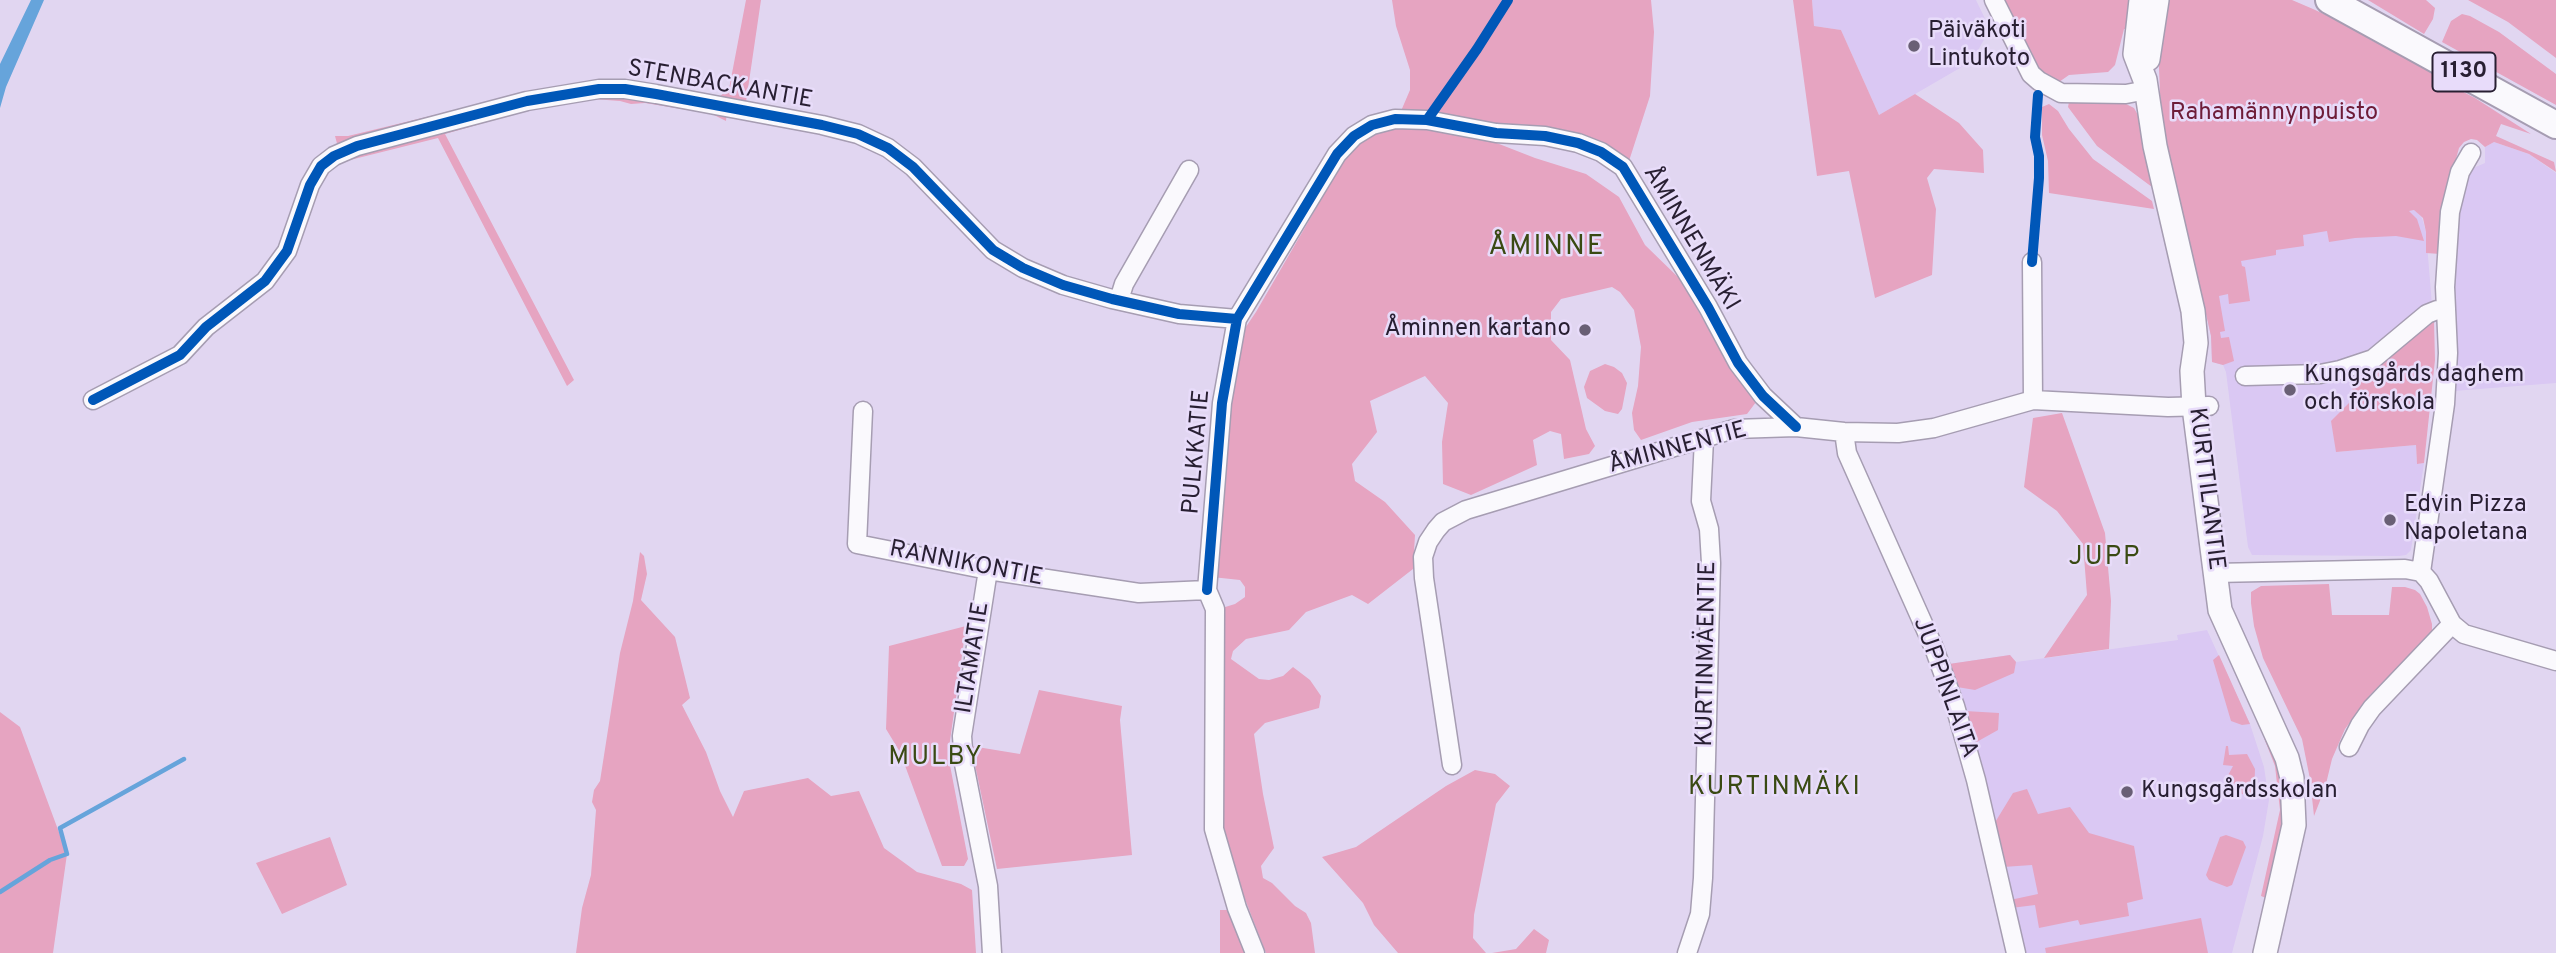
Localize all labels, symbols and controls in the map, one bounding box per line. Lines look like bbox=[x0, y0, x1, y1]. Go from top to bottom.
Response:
place label: Päiväkoti Lintukoto bbox=[1928, 18, 2030, 74]
marker: Päiväkoti Lintukoto bbox=[1906, 38, 1922, 54]
road number: 1130 bbox=[2432, 53, 2496, 92]
street label: STENBACKANTIE bbox=[625, 56, 815, 116]
park label: Rahamännynpuisto bbox=[2170, 100, 2378, 128]
street label: ÅMINNENMÄKI bbox=[1635, 161, 1745, 317]
district label: ÅMINNE bbox=[1489, 231, 1605, 265]
place label: Åminnen kartano bbox=[1384, 316, 1571, 344]
marker: Åminnen kartano bbox=[1577, 322, 1593, 338]
place label: Kungsgårds daghem och förskola bbox=[2304, 362, 2524, 418]
marker: Kungsgårds daghem och förskola bbox=[2282, 382, 2298, 398]
street label: PULKKATIE bbox=[1178, 389, 1218, 515]
street label: KURTTILANTIE bbox=[2181, 406, 2229, 572]
street label: ÅMINNENTIE bbox=[1606, 417, 1750, 481]
place label: Edvin Pizza Napoletana bbox=[2404, 492, 2528, 548]
marker: Edvin Pizza Napoletana bbox=[2382, 512, 2398, 528]
street label: RANNIKONTIE bbox=[887, 536, 1045, 594]
district label: JUPP bbox=[2069, 543, 2141, 575]
street label: KURTINMÄENTIE bbox=[1692, 561, 1724, 747]
street label: ILTAMATIE bbox=[951, 600, 997, 716]
street label: JUPPINLAITA bbox=[1905, 614, 1983, 762]
district label: MULBY bbox=[889, 743, 983, 775]
district label: KURTINMÄKI bbox=[1689, 773, 1861, 805]
place label: Kungsgårdsskolan bbox=[2141, 778, 2338, 806]
marker: Kungsgårdsskolan bbox=[2119, 784, 2135, 800]

